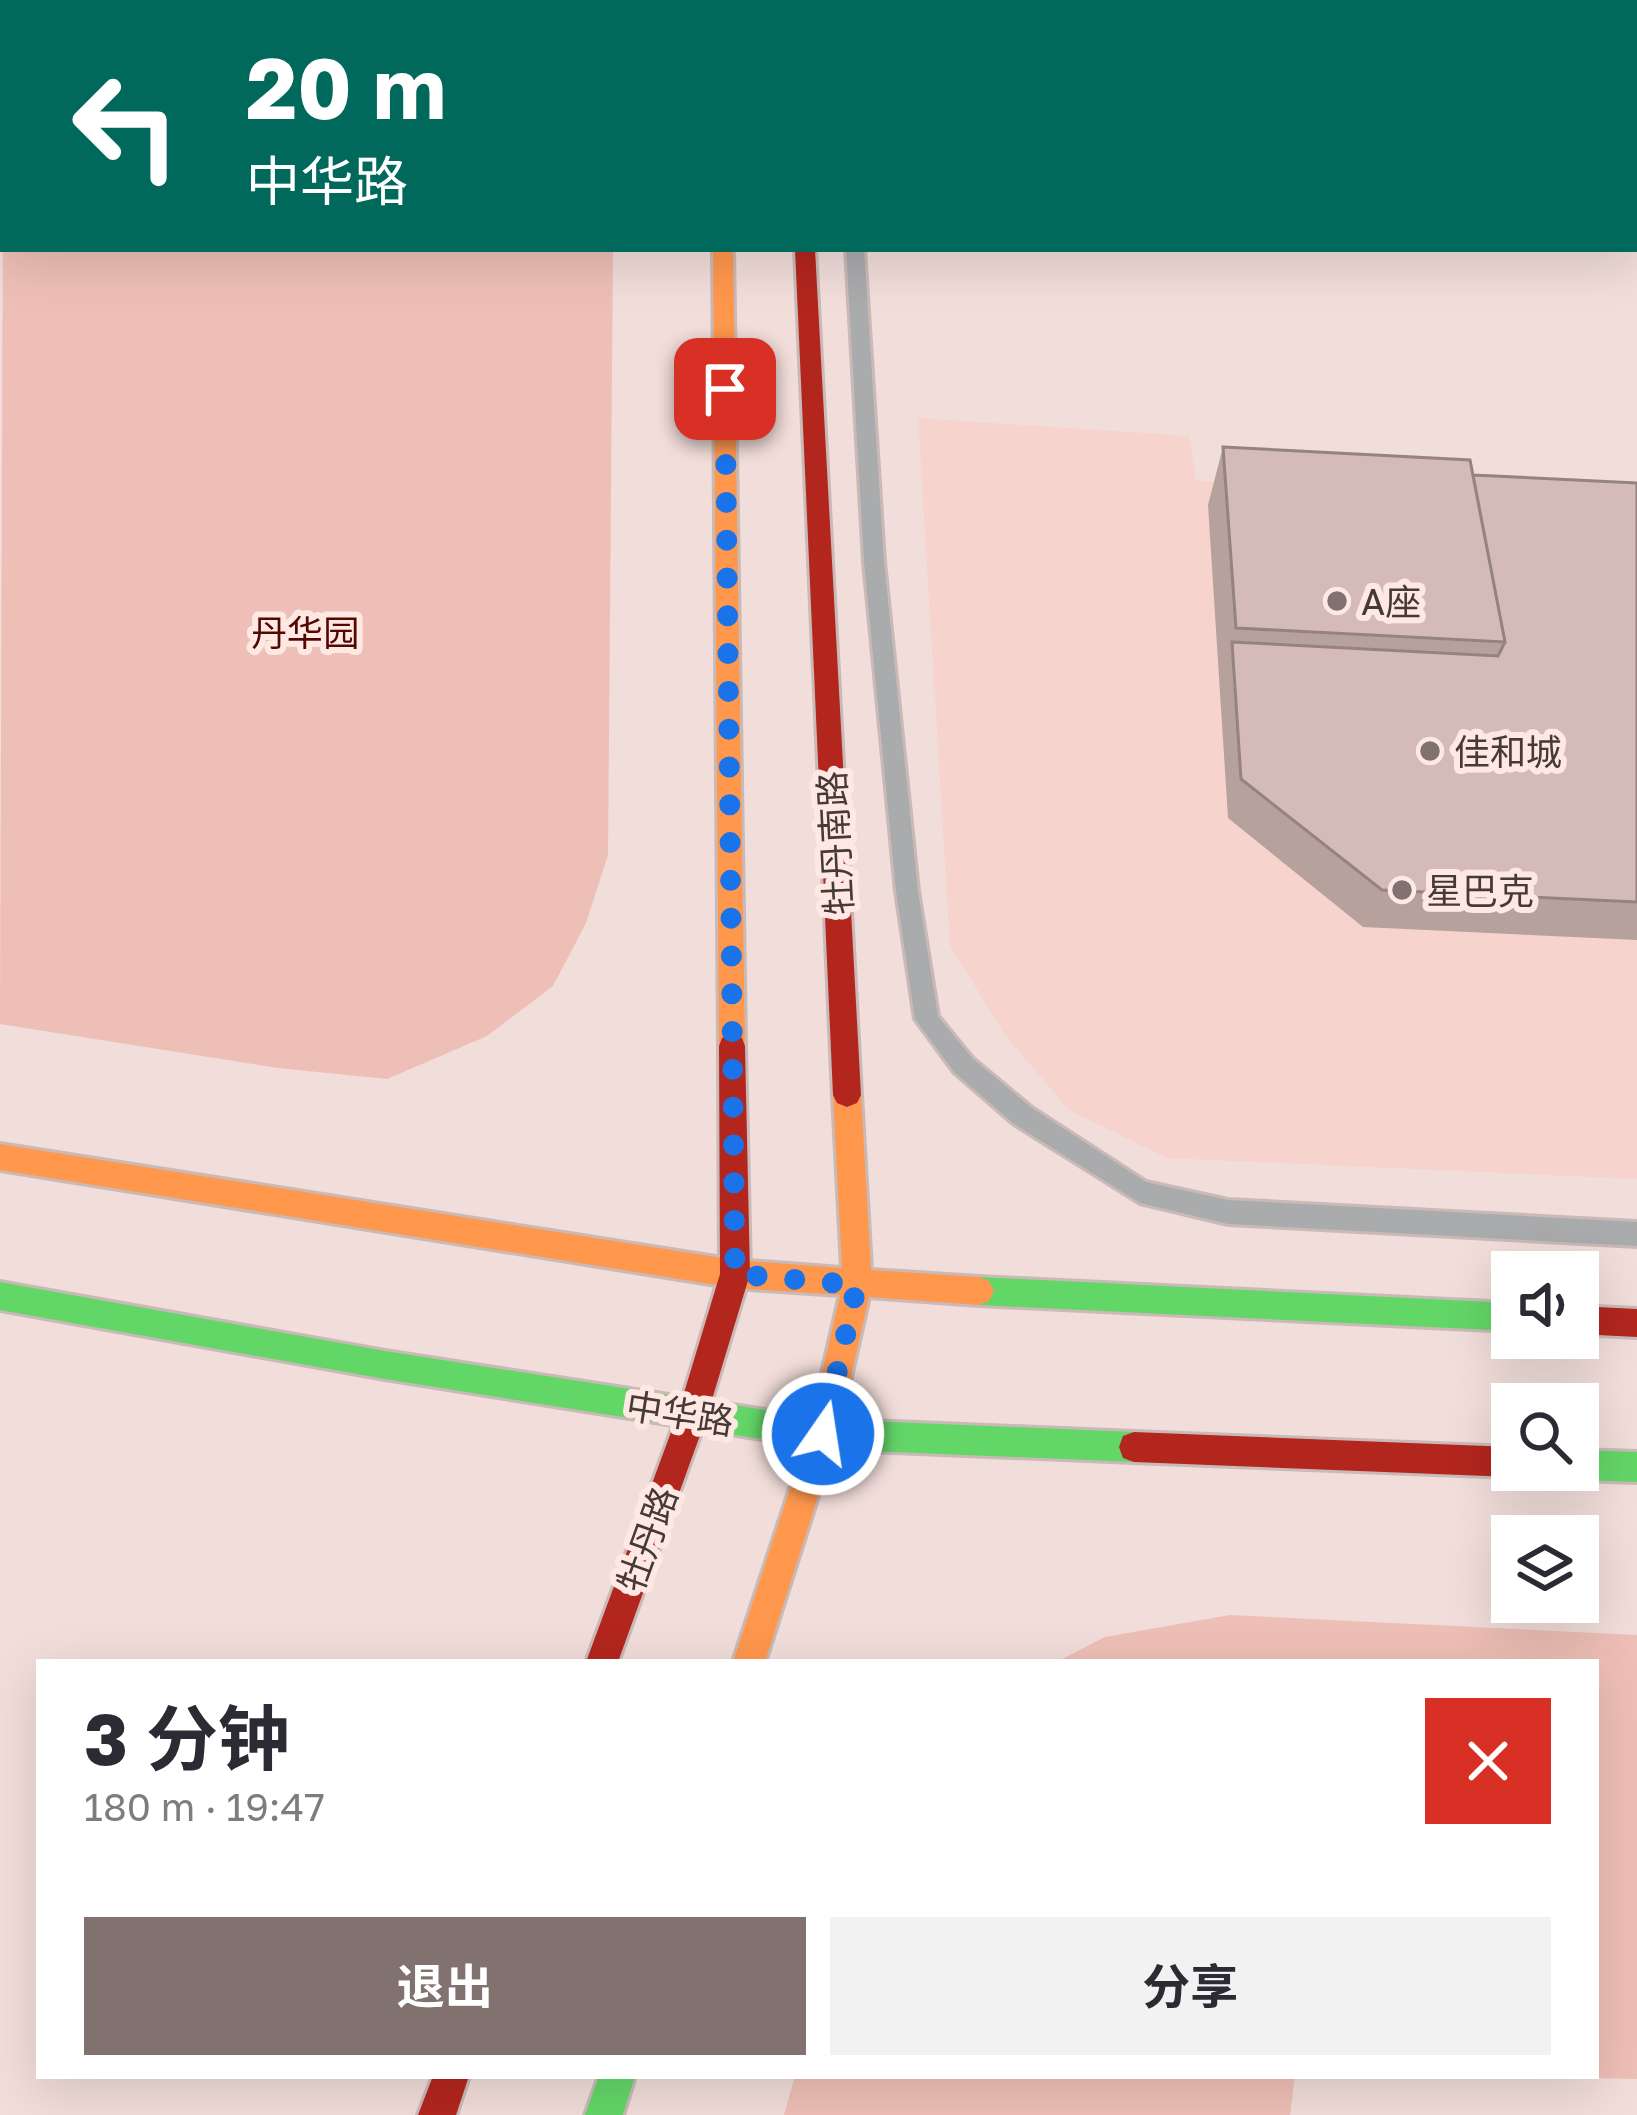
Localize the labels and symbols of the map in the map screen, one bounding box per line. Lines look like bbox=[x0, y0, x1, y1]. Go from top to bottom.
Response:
pin bbox=[674, 338, 776, 440]
place label: A座 bbox=[1361, 580, 1421, 623]
marker: A座 bbox=[1324, 588, 1350, 614]
park label: 丹华园 bbox=[251, 611, 359, 654]
place label: 佳和城 bbox=[1454, 730, 1562, 773]
marker: 佳和城 bbox=[1417, 738, 1443, 764]
street label: 牡丹南路 bbox=[810, 770, 860, 916]
place label: 星巴克 bbox=[1426, 869, 1534, 912]
marker: 星巴克 bbox=[1389, 877, 1415, 903]
position arrow bbox=[760, 1371, 886, 1497]
street label: 中华路 bbox=[623, 1383, 737, 1443]
street label: 牡丹路 bbox=[608, 1481, 686, 1597]

